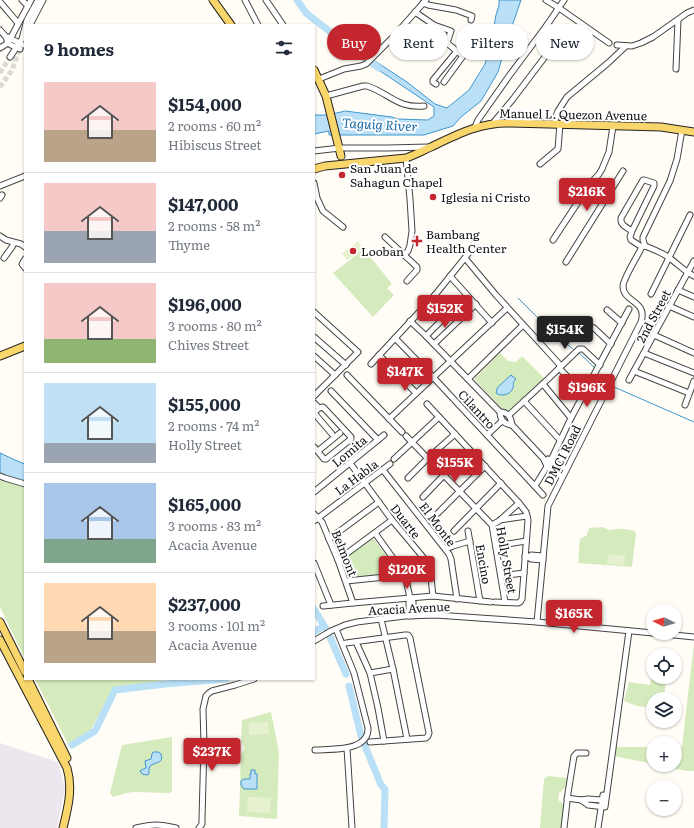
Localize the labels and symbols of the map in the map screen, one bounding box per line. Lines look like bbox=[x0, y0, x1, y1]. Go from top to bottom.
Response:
street label: Manuel L. Quezon Avenue bbox=[499, 104, 647, 124]
water label: Taguig River bbox=[342, 113, 418, 135]
place label: San Juan de Sahagun Chapel bbox=[350, 159, 443, 191]
marker: San Juan de Sahagun Chapel bbox=[337, 170, 347, 180]
pin: $216K bbox=[559, 178, 615, 212]
place label: Iglesia ni Cristo bbox=[441, 188, 530, 206]
marker: Iglesia ni Cristo bbox=[428, 192, 438, 202]
place label: Bambang Health Center bbox=[426, 225, 507, 257]
marker: Bambang Health Center bbox=[411, 235, 423, 247]
place label: Looban bbox=[361, 242, 404, 260]
marker: Looban bbox=[348, 246, 358, 256]
street label: 2nd Street bbox=[631, 286, 675, 346]
pin: $152K bbox=[417, 295, 473, 329]
pin: $154K bbox=[537, 316, 593, 350]
pin: $147K bbox=[377, 358, 433, 392]
pin: $196K bbox=[559, 374, 615, 408]
street label: Cilantro bbox=[454, 385, 500, 433]
street label: DMCI Road bbox=[539, 421, 585, 488]
street label: Lomita bbox=[327, 431, 371, 471]
pin: $155K bbox=[427, 449, 483, 483]
street label: La Habla bbox=[331, 454, 382, 499]
street label: El Monte bbox=[415, 498, 461, 550]
street label: Duarte bbox=[387, 500, 425, 542]
street label: Holly Street bbox=[492, 525, 522, 595]
street label: Belmont bbox=[328, 527, 363, 579]
street label: Encino bbox=[472, 543, 496, 585]
pin: $120K bbox=[379, 556, 435, 590]
street label: Acacia Avenue bbox=[368, 597, 450, 619]
pin: $165K bbox=[546, 600, 602, 634]
north arrow bbox=[646, 604, 682, 640]
pin: $237K bbox=[184, 738, 240, 772]

